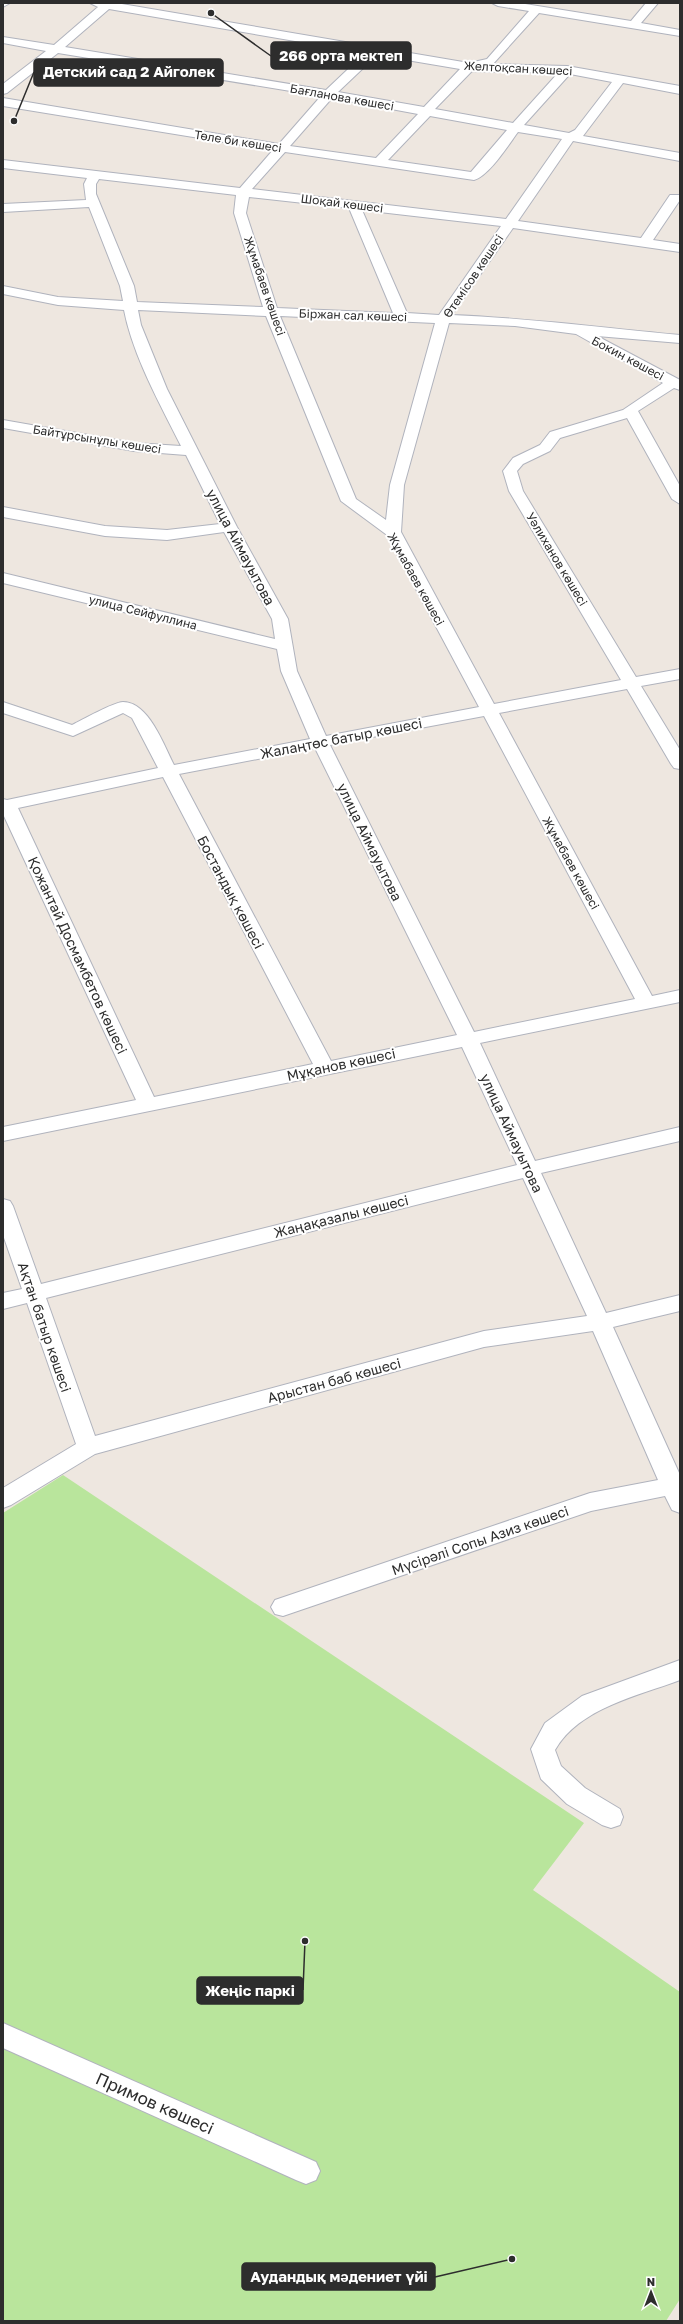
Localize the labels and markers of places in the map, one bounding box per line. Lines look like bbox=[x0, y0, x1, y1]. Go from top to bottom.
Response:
callout: 266 орта мектеп bbox=[271, 42, 411, 69]
callout: Детский сад 2 Айголек bbox=[34, 59, 223, 86]
callout: Жеңіс паркі bbox=[197, 1977, 303, 2004]
callout: Аудандық мəдениет үйі bbox=[242, 2263, 435, 2290]

